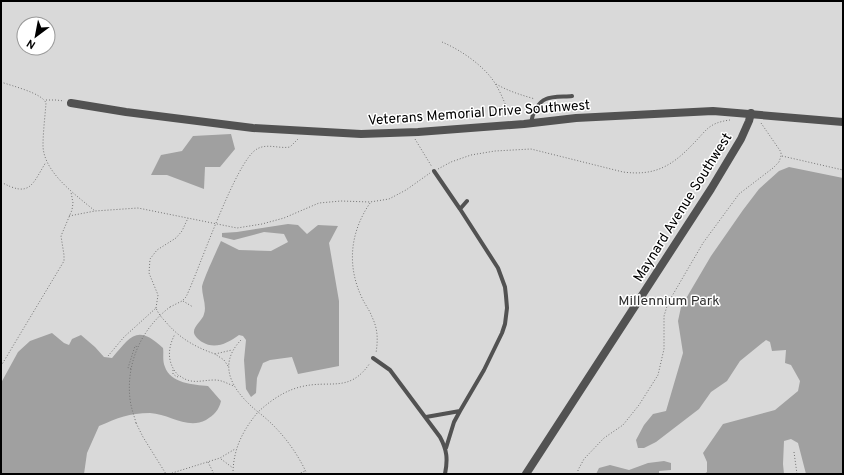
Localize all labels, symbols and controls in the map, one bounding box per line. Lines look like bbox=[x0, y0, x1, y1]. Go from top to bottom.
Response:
north arrow bbox=[16, 16, 56, 56]
text: N bbox=[24, 36, 38, 52]
street label: Veterans Memorial Drive Southwest bbox=[368, 97, 591, 130]
street label: Maynard Avenue Southwest bbox=[630, 130, 736, 285]
park label: Millennium Park bbox=[618, 293, 720, 310]

